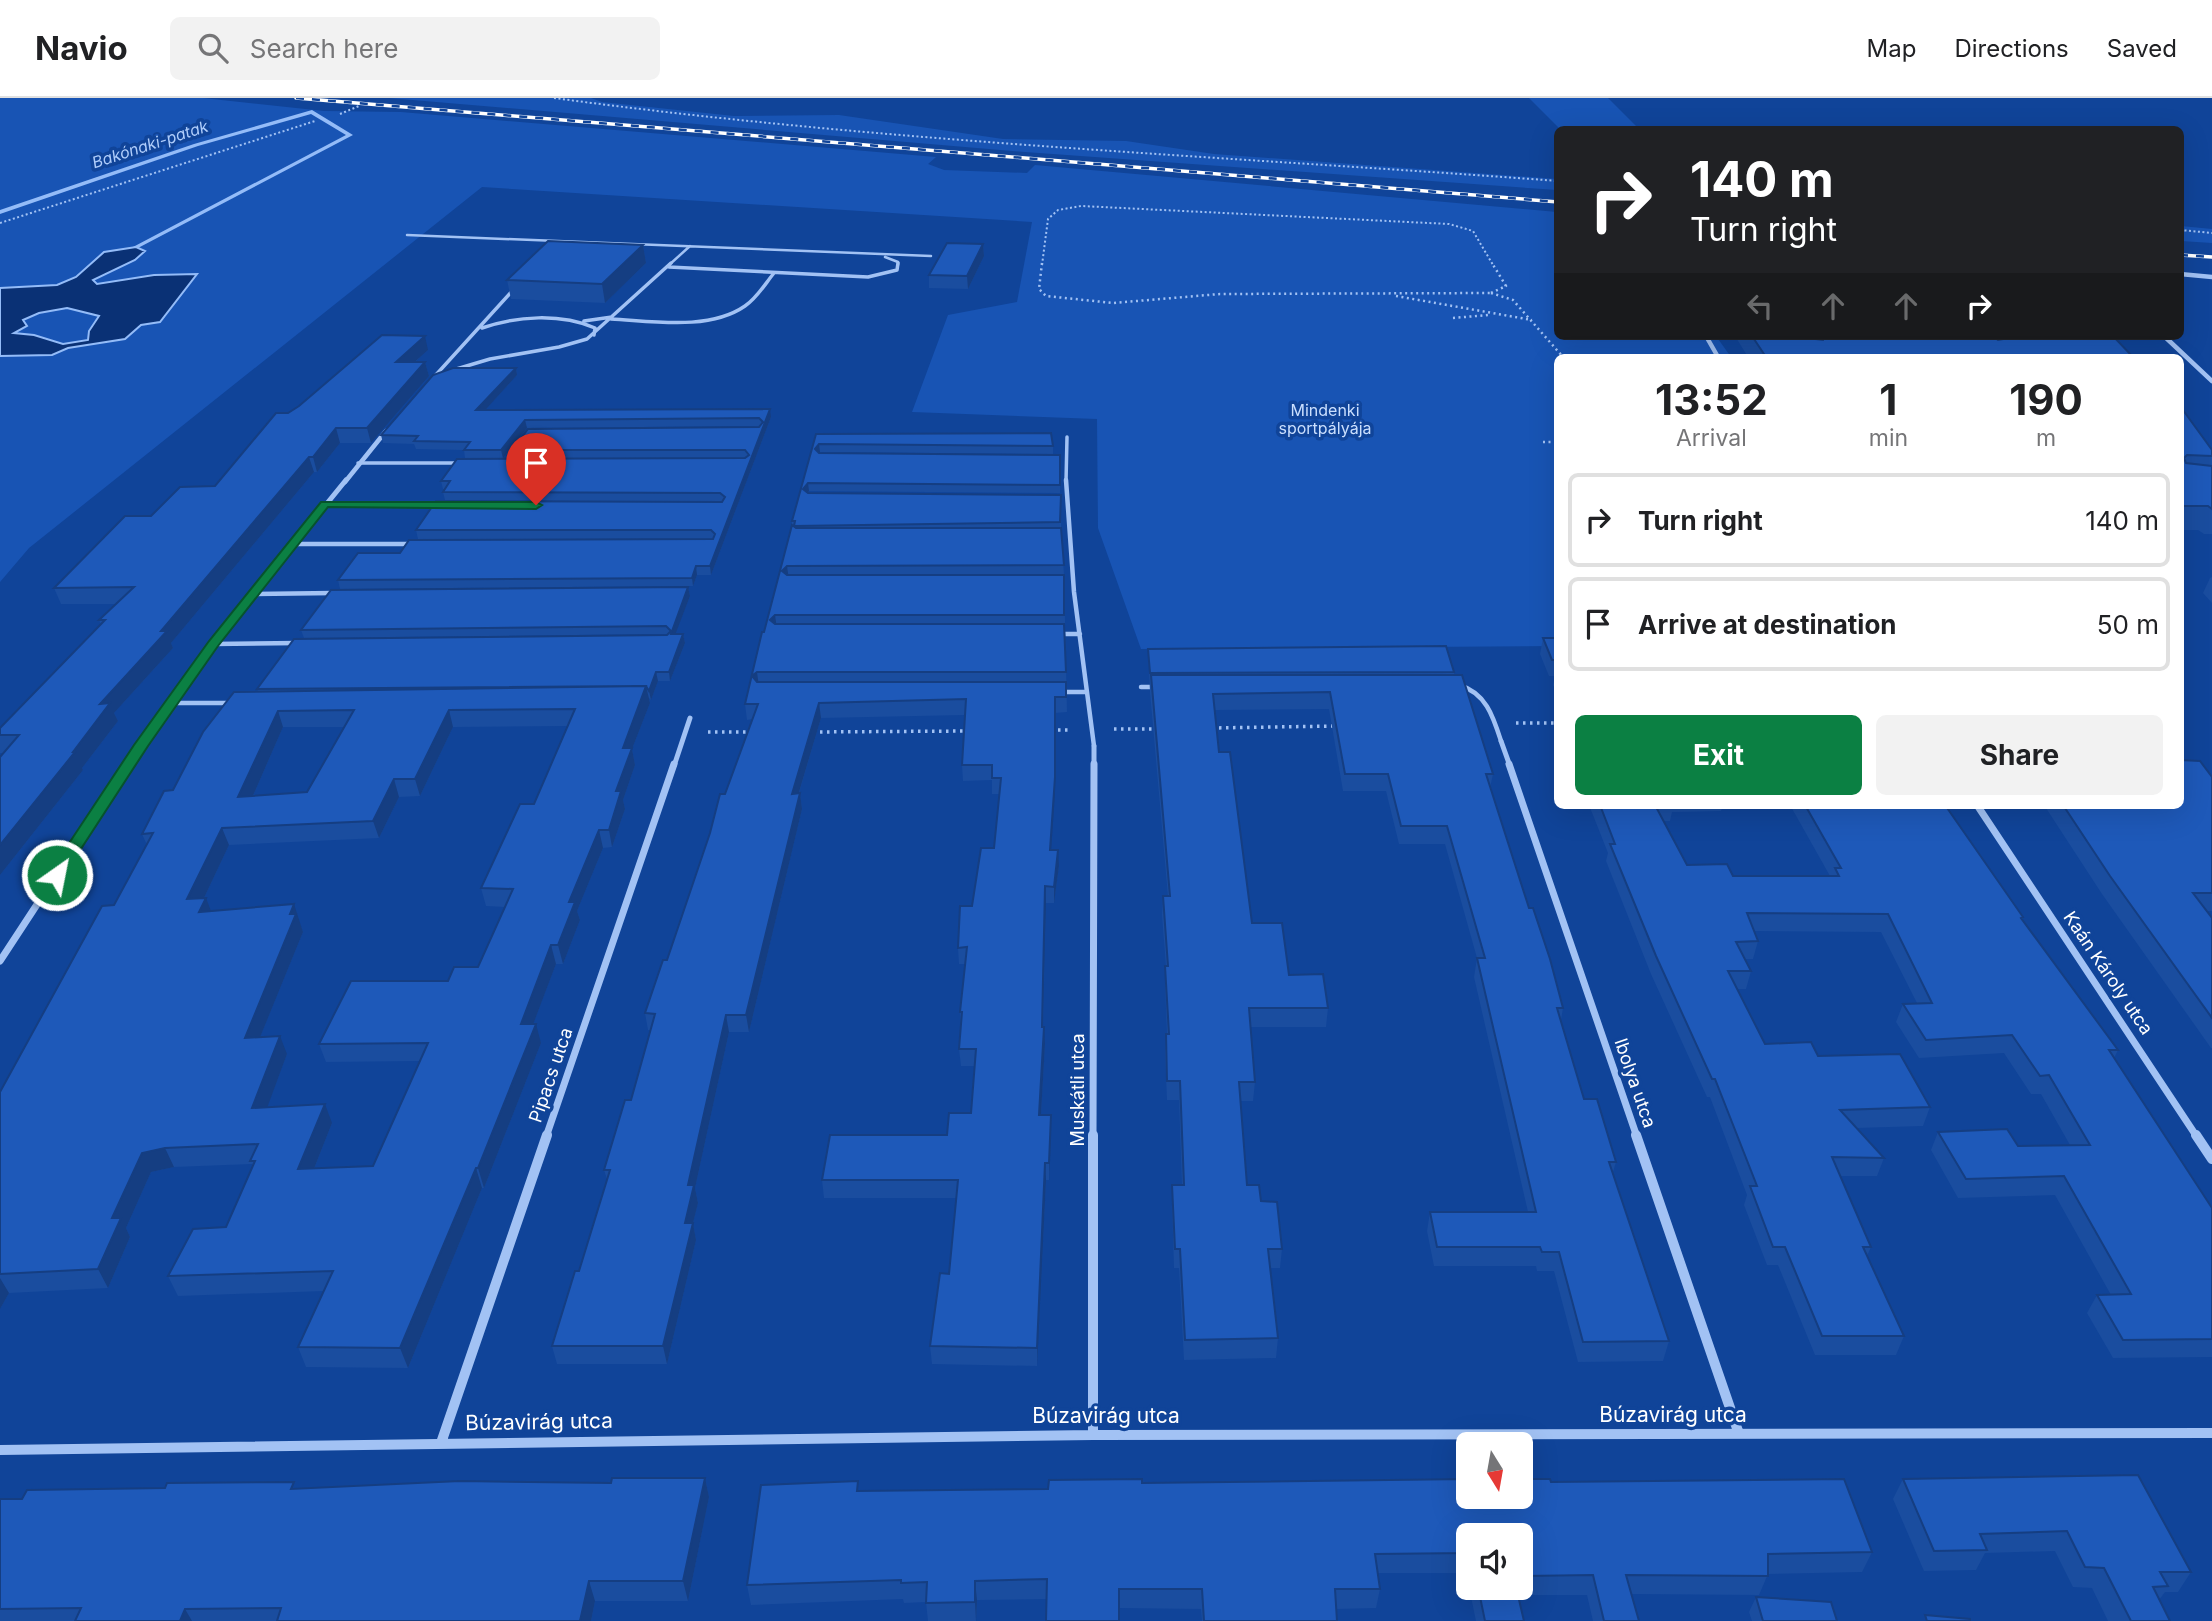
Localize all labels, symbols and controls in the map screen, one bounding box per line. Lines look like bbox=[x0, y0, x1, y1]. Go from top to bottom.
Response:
search box bbox=[170, 17, 660, 80]
text: Navio bbox=[35, 28, 128, 68]
icon: search bbox=[194, 29, 232, 67]
text: Search here bbox=[250, 33, 398, 64]
text: Map bbox=[1867, 34, 1916, 63]
text: Directions bbox=[1954, 34, 2069, 63]
text: Saved bbox=[2107, 34, 2177, 63]
water label: Bakónaki-patak bbox=[89, 116, 211, 172]
text: 140 m bbox=[1690, 150, 1834, 209]
icon: right bbox=[1575, 154, 1666, 245]
text: Turn right bbox=[1690, 210, 1837, 249]
icon: left bbox=[1741, 287, 1779, 325]
icon: ahead bbox=[1814, 287, 1852, 325]
icon: ahead bbox=[1887, 287, 1925, 325]
icon: right bbox=[1960, 287, 1998, 325]
text: 13:52 bbox=[1655, 374, 1768, 425]
text: 1 bbox=[1879, 374, 1897, 425]
text: 190 bbox=[2009, 374, 2083, 425]
park label: Mindenki sportpályája bbox=[1279, 400, 1372, 438]
text: Arrival bbox=[1676, 424, 1747, 452]
text: min bbox=[1869, 424, 1908, 452]
text: m bbox=[2036, 424, 2056, 452]
pin bbox=[506, 433, 566, 505]
icon: arrive bbox=[517, 444, 555, 482]
icon: right bbox=[1579, 501, 1617, 539]
text: Turn right bbox=[1638, 505, 1763, 536]
text: 140 m bbox=[2085, 505, 2159, 536]
icon: arrive bbox=[1579, 605, 1617, 643]
text: Arrive at destination bbox=[1638, 609, 1897, 640]
text: 50 m bbox=[2097, 609, 2159, 640]
button: Exit bbox=[1575, 715, 1862, 795]
button: Share bbox=[1876, 715, 2163, 795]
position arrow bbox=[20, 838, 94, 912]
street label: Kaán Károly utca bbox=[2059, 907, 2157, 1038]
street label: Pipacs utca bbox=[524, 1025, 577, 1125]
street label: Muskátli utca bbox=[1067, 1034, 1088, 1146]
street label: Ibolya utca bbox=[1610, 1035, 1661, 1130]
street label: Búzavirág utca bbox=[1599, 1402, 1747, 1427]
street label: Búzavirág utca bbox=[1032, 1403, 1180, 1428]
street label: Búzavirág utca bbox=[465, 1408, 613, 1435]
north arrow bbox=[1456, 1432, 1533, 1508]
map controls bbox=[1456, 1432, 1533, 1600]
button: sound bbox=[1456, 1523, 1533, 1600]

